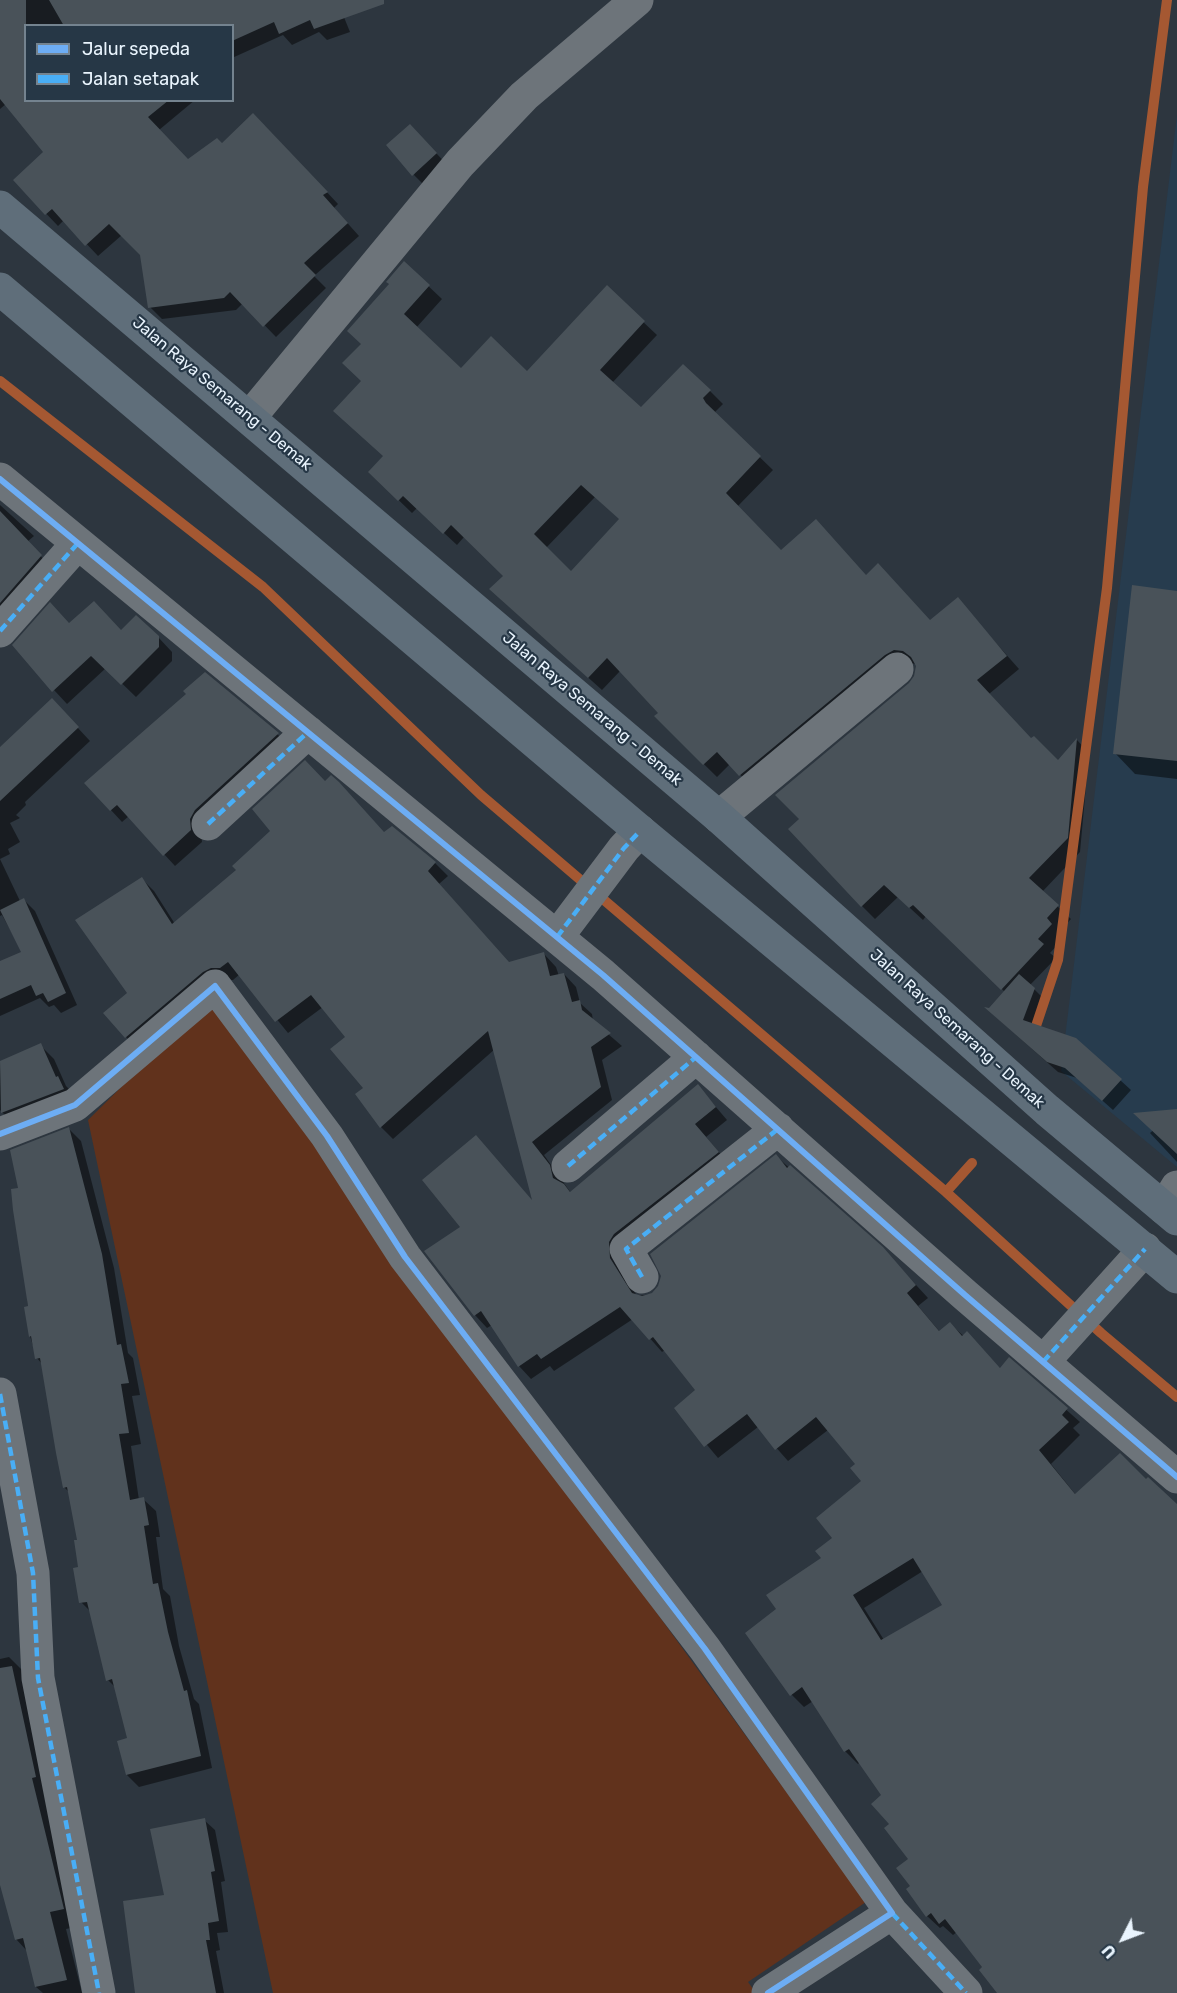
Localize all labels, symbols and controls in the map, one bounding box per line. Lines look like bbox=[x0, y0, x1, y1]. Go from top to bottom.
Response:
legend bbox=[24, 24, 234, 102]
text: Jalur sepeda bbox=[82, 38, 190, 60]
text: Jalan setapak bbox=[82, 68, 199, 90]
street label: Jalan Raya Semarang - Demak bbox=[128, 313, 316, 475]
street label: Jalan Raya Semarang - Demak bbox=[498, 628, 686, 790]
street label: Jalan Raya Semarang - Demak bbox=[866, 945, 1048, 1113]
north arrow bbox=[1093, 1909, 1153, 1969]
text: U bbox=[1098, 1941, 1120, 1962]

